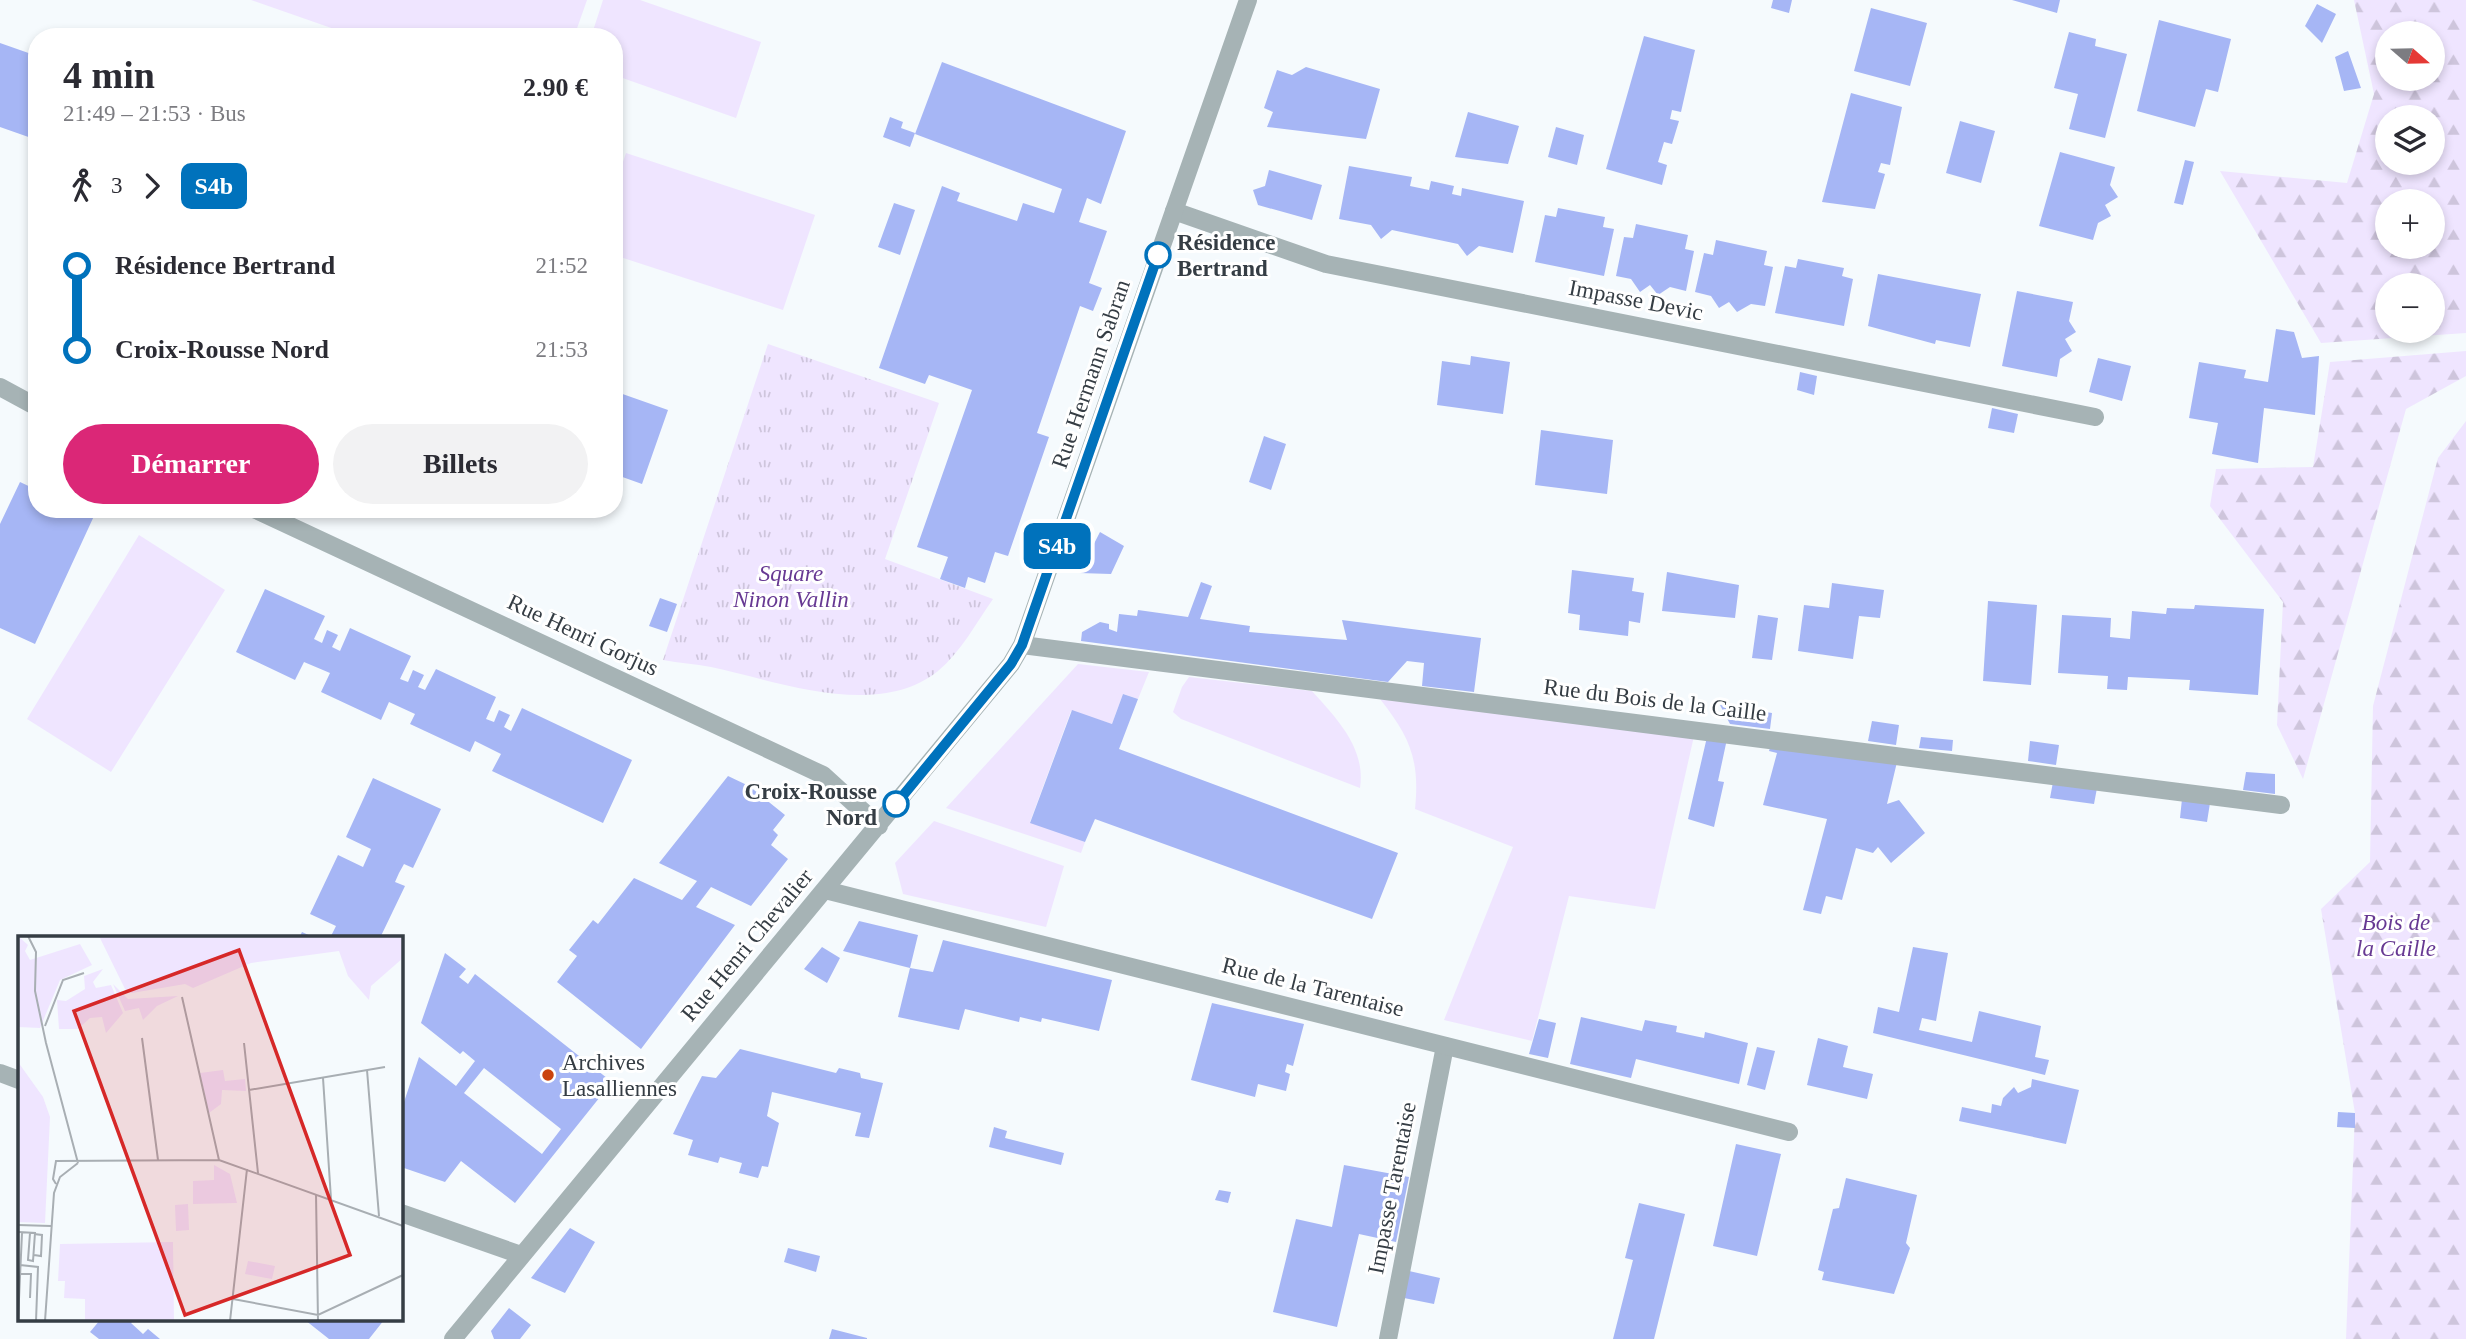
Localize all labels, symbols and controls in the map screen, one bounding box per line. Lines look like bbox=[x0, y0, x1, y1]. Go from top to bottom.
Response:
north arrow bbox=[2375, 21, 2445, 91]
map controls bbox=[2375, 21, 2445, 343]
text: 4 min bbox=[63, 54, 155, 96]
text: 2.90 € bbox=[523, 73, 588, 102]
text: 21:49 – 21:53 · Bus bbox=[63, 101, 246, 126]
button: layers bbox=[2375, 105, 2445, 175]
icon: walk bbox=[63, 167, 101, 205]
icon: forward bbox=[133, 167, 171, 205]
text: 3 bbox=[111, 173, 123, 198]
text: S4b bbox=[195, 173, 233, 199]
button: + bbox=[2375, 189, 2445, 259]
place label: Résidence Bertrand bbox=[1177, 230, 1275, 281]
marker: Résidence Bertrand bbox=[1145, 242, 1171, 268]
text: Résidence Bertrand bbox=[115, 251, 335, 280]
text: 21:52 bbox=[536, 253, 588, 278]
button: − bbox=[2375, 273, 2445, 343]
street label: Impasse Devic bbox=[1567, 275, 1705, 325]
street label: Rue Hermann Sabran bbox=[1047, 276, 1135, 472]
text: Croix-Rousse Nord bbox=[115, 335, 329, 364]
text: 21:53 bbox=[536, 337, 588, 362]
button: Démarrer bbox=[63, 424, 319, 504]
button: Billets bbox=[333, 424, 588, 504]
line badge: S4b bbox=[1017, 523, 1097, 569]
text: S4b bbox=[1038, 533, 1076, 559]
park label: Square Ninon Vallin bbox=[732, 561, 849, 612]
street label: Rue Henri Gorjus bbox=[504, 589, 662, 681]
street label: Rue du Bois de la Caille bbox=[1542, 674, 1768, 726]
place label: Croix-Rousse Nord bbox=[745, 779, 877, 830]
marker: Croix-Rousse Nord bbox=[883, 791, 909, 817]
street label: Rue Henri Chevalier bbox=[676, 864, 818, 1026]
park label: Bois de la Caille bbox=[2356, 910, 2436, 961]
inset map bbox=[18, 936, 402, 1322]
street label: Rue de la Tarentaise bbox=[1220, 952, 1406, 1022]
place label: Archives Lasalliennes bbox=[562, 1050, 677, 1101]
marker: Archives Lasalliennes bbox=[540, 1067, 556, 1083]
street label: Impasse Tarentaise bbox=[1363, 1100, 1421, 1276]

